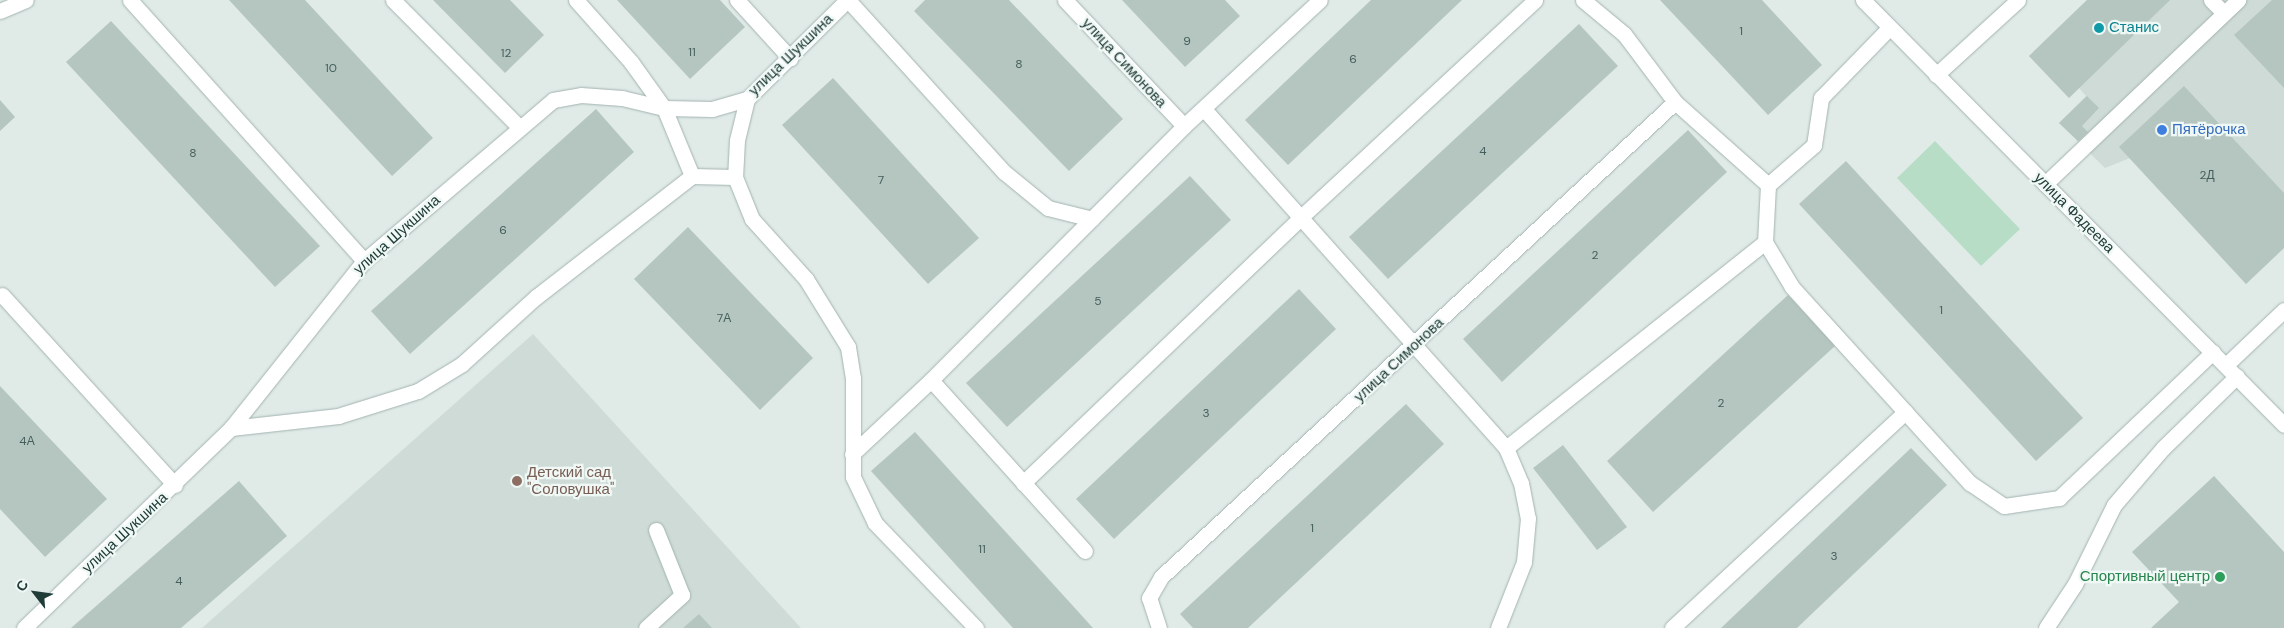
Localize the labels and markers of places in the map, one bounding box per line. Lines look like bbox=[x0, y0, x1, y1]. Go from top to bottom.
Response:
place label: Станис bbox=[2109, 19, 2159, 37]
marker: Станис bbox=[2093, 22, 2105, 34]
place label: Пятёрочка bbox=[2172, 121, 2246, 139]
marker: Пятёрочка bbox=[2156, 124, 2168, 136]
place label: Детский сад "Соловушка" bbox=[527, 463, 614, 498]
marker: Детский сад "Соловушка" bbox=[511, 475, 523, 487]
place label: Спортивный центр bbox=[2080, 568, 2210, 586]
marker: Спортивный центр bbox=[2214, 571, 2226, 583]

